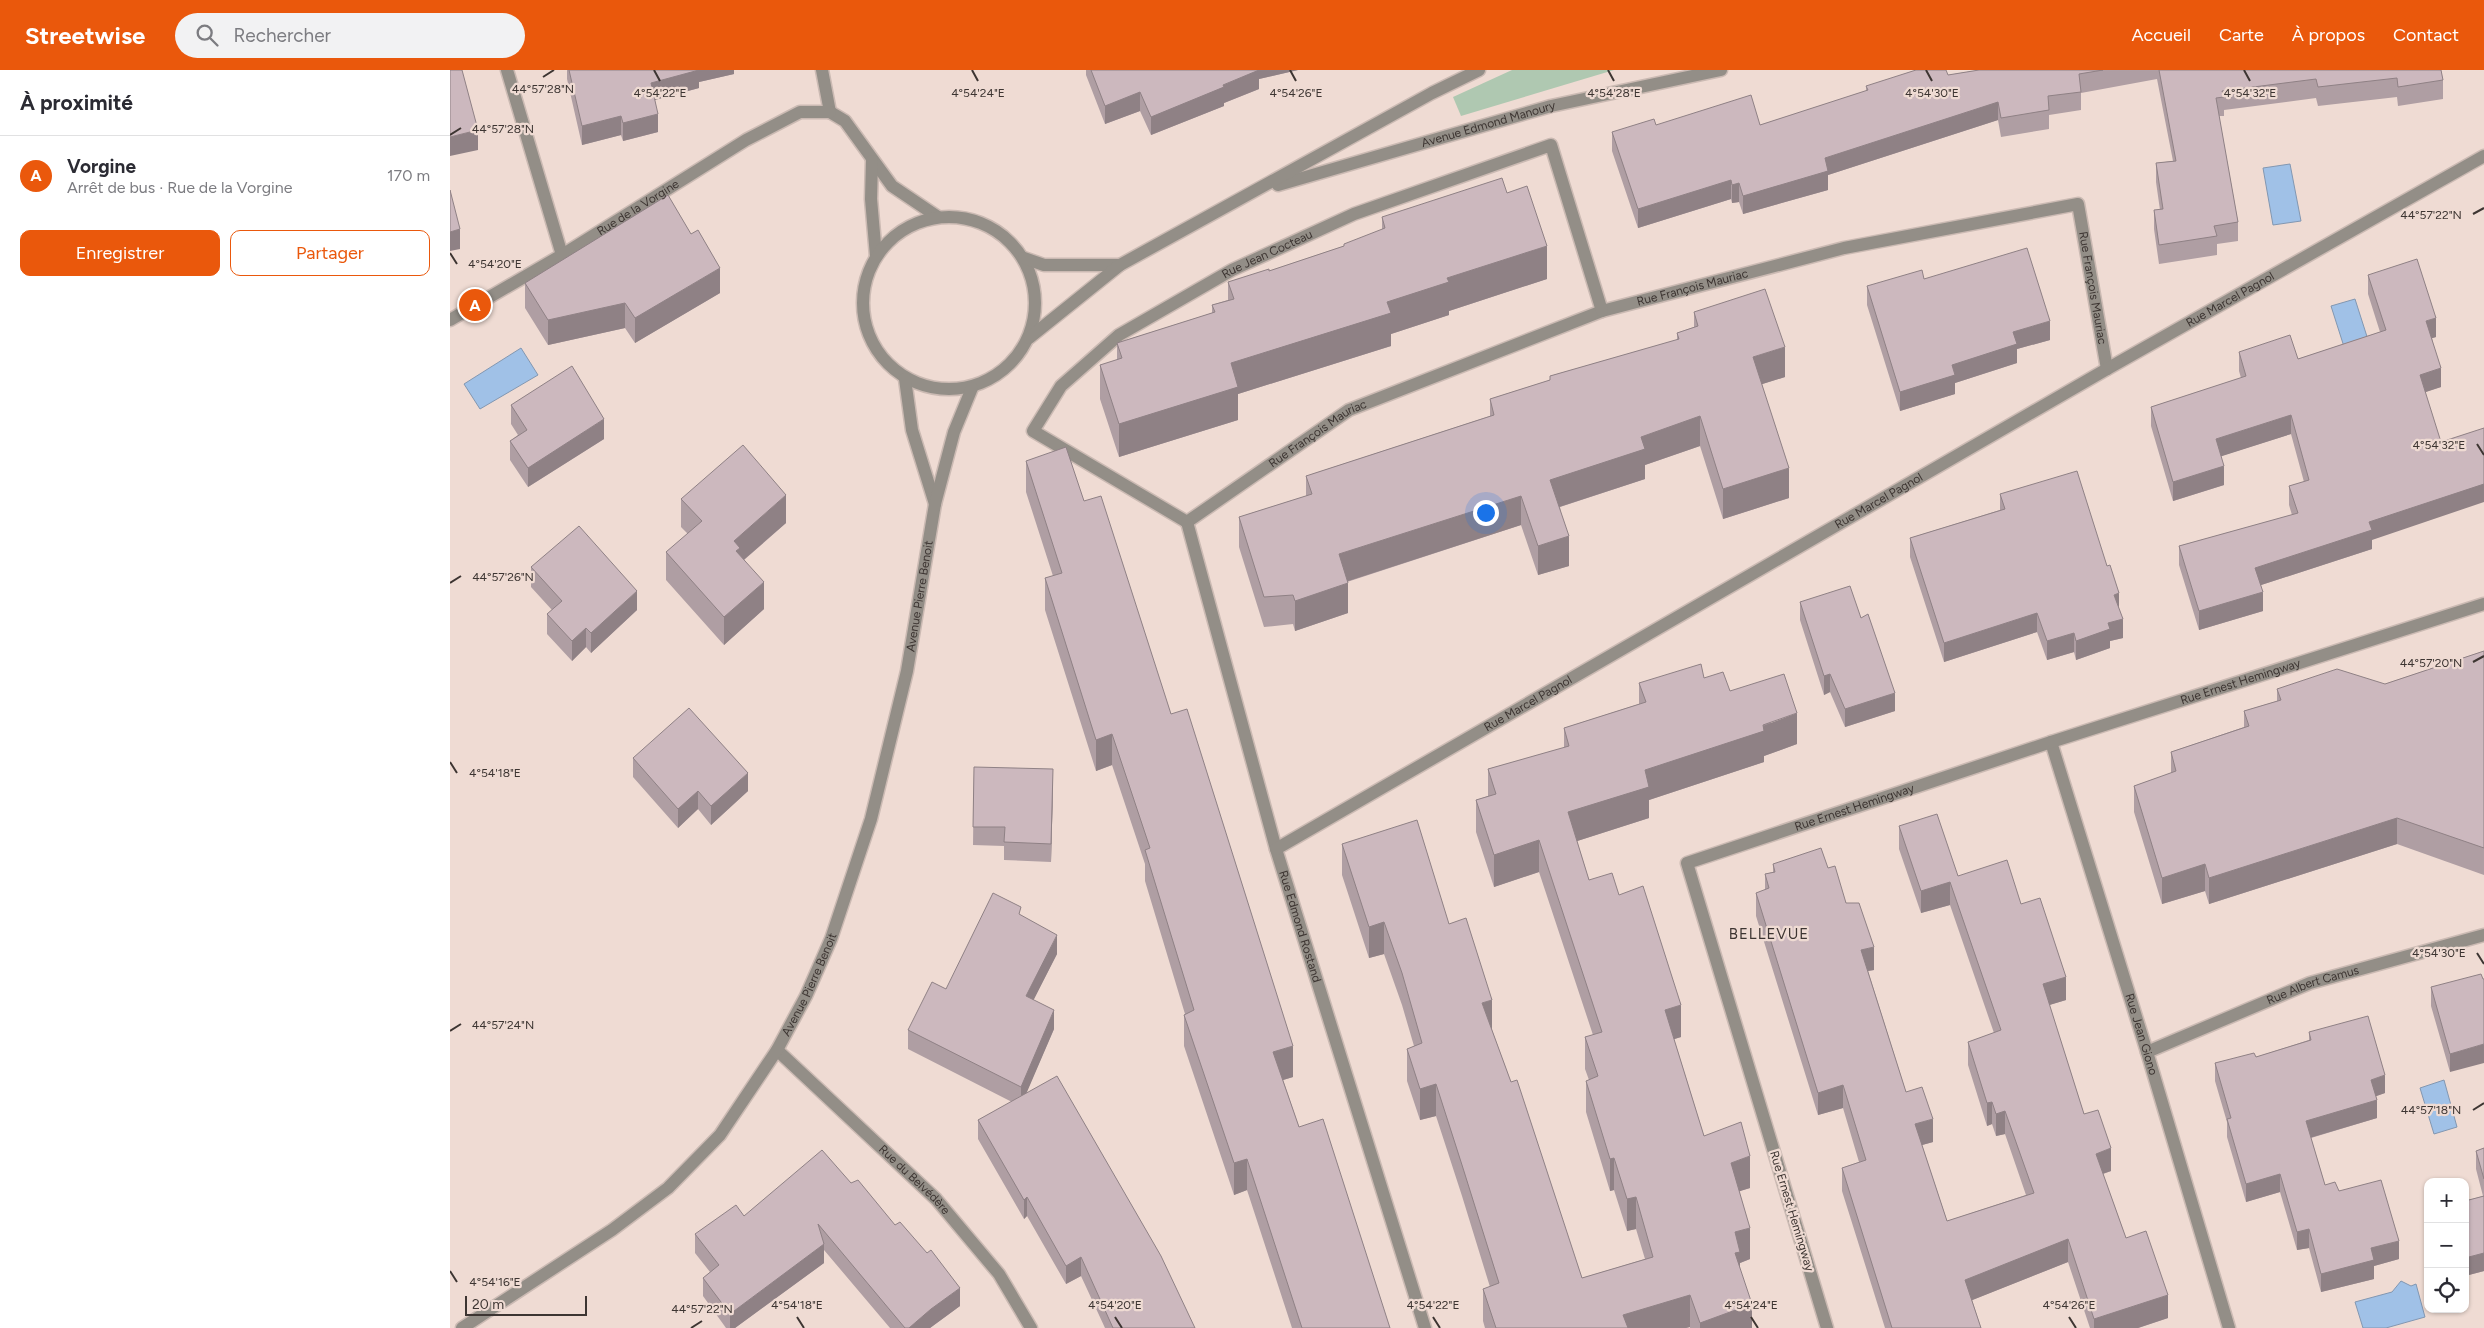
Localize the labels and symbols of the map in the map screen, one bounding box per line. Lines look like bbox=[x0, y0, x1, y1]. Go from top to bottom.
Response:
text: 44°57'28"N bbox=[512, 82, 574, 96]
text: 4°54'22"E bbox=[634, 86, 687, 100]
text: 4°54'24"E bbox=[951, 86, 1005, 100]
text: 4°54'26"E bbox=[1269, 86, 1323, 100]
text: 4°54'28"E bbox=[1587, 86, 1641, 100]
text: 4°54'30"E bbox=[1905, 86, 1959, 100]
text: 4°54'32"E bbox=[2224, 86, 2276, 100]
street label: Avenue Edmond Manoury bbox=[1420, 98, 1557, 150]
text: 44°57'28"N bbox=[472, 122, 534, 136]
street label: Rue de la Vorgine bbox=[594, 176, 682, 238]
text: 44°57'22"N bbox=[2400, 208, 2462, 222]
street label: Rue Jean Cocteau bbox=[1219, 227, 1315, 281]
street label: Rue François Mauriac bbox=[2076, 230, 2110, 346]
text: 4°54'20"E bbox=[468, 257, 522, 271]
street label: Rue François Mauriac bbox=[1635, 266, 1750, 309]
street label: Rue Marcel Pagnol bbox=[2183, 269, 2277, 330]
pin: A bbox=[459, 286, 491, 324]
street label: Rue François Mauriac bbox=[1266, 397, 1369, 470]
text: 4°54'32"E bbox=[2413, 438, 2465, 452]
street label: Rue Marcel Pagnol bbox=[1832, 470, 1925, 532]
your location bbox=[1473, 500, 1499, 526]
street label: Avenue Pierre Benoit bbox=[903, 539, 936, 653]
text: 44°57'26"N bbox=[472, 570, 534, 584]
street label: Rue Ernest Hemingway bbox=[2179, 656, 2303, 707]
text: 44°57'20"N bbox=[2400, 656, 2462, 670]
street label: Rue Marcel Pagnol bbox=[1482, 673, 1574, 734]
text: 4°54'18"E bbox=[469, 766, 521, 780]
street label: Rue Ernest Hemingway bbox=[1793, 781, 1917, 834]
street label: Rue Edmond Rostand bbox=[1276, 869, 1324, 984]
district label: BELLEVUE bbox=[1729, 925, 1809, 943]
street label: Avenue Pierre Benoit bbox=[779, 931, 840, 1038]
text: 4°54'30"E bbox=[2412, 946, 2466, 960]
street label: Rue Albert Camus bbox=[2264, 963, 2361, 1008]
street label: Rue Jean Giono bbox=[2122, 992, 2161, 1077]
text: 44°57'24"N bbox=[472, 1018, 534, 1032]
text: 44°57'18"N bbox=[2401, 1103, 2461, 1117]
street label: Rue du Belvédère bbox=[876, 1142, 953, 1218]
street label: Rue Ernest Hemingway bbox=[1767, 1149, 1817, 1274]
text: 4°54'16"E bbox=[469, 1275, 521, 1289]
scale bar bbox=[465, 1293, 588, 1316]
text: 4°54'18"E bbox=[771, 1298, 823, 1312]
text: 4°54'20"E bbox=[1088, 1298, 1142, 1312]
text: 4°54'22"E bbox=[1407, 1298, 1460, 1312]
text: 4°54'24"E bbox=[1724, 1298, 1778, 1312]
text: 4°54'26"E bbox=[2042, 1298, 2096, 1312]
text: 44°57'22"N bbox=[671, 1302, 733, 1316]

